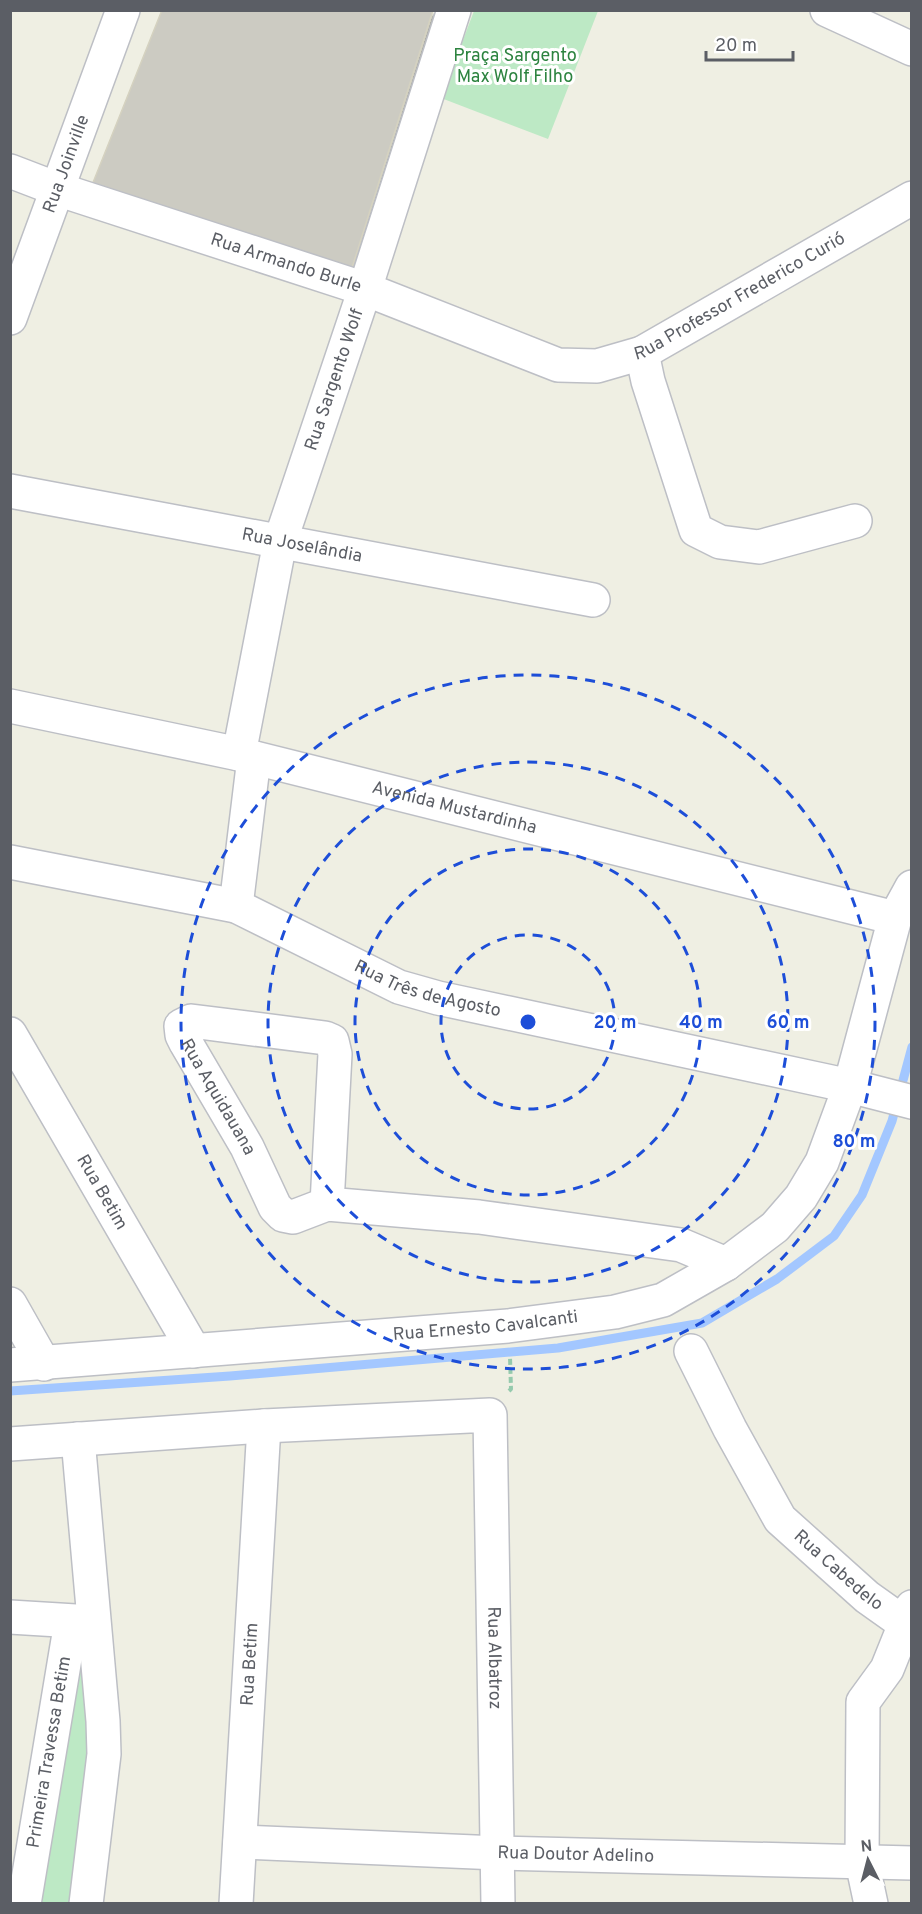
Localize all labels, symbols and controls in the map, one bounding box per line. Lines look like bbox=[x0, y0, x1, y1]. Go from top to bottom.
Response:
scale bar bbox=[706, 24, 793, 62]
text: 20 m bbox=[715, 35, 757, 58]
park label: Praça Sargento Max Wolf Filho bbox=[453, 45, 577, 89]
street label: Rua Joinville bbox=[38, 112, 95, 216]
street label: Rua Professor Frederico Curió bbox=[632, 227, 850, 366]
street label: Rua Armando Burle bbox=[208, 228, 364, 299]
street label: Rua Sargento Wolf bbox=[300, 306, 369, 454]
street label: Rua Joselândia bbox=[240, 523, 364, 568]
street label: Avenida Mustardinha bbox=[370, 776, 539, 840]
street label: Rua Três de Agosto bbox=[350, 955, 503, 1023]
centre of rings bbox=[518, 1012, 538, 1032]
text: 20 m bbox=[593, 1012, 637, 1035]
text: 40 m bbox=[679, 1012, 723, 1035]
text: 60 m bbox=[766, 1012, 810, 1035]
street label: Rua Aquidauana bbox=[175, 1035, 261, 1159]
text: 80 m bbox=[832, 1131, 876, 1154]
street label: Rua Betim bbox=[71, 1150, 133, 1234]
street label: Rua Ernesto Cavalcanti bbox=[392, 1305, 579, 1346]
street label: Rua Cabedelo bbox=[789, 1525, 887, 1616]
street label: Rua Albatroz bbox=[482, 1606, 506, 1710]
street label: Rua Betim bbox=[236, 1622, 264, 1707]
street label: Primeira Travessa Betim bbox=[22, 1654, 77, 1850]
north arrow bbox=[838, 1830, 898, 1890]
text: N bbox=[860, 1837, 873, 1858]
street label: Rua Doutor Adelino bbox=[497, 1841, 654, 1868]

